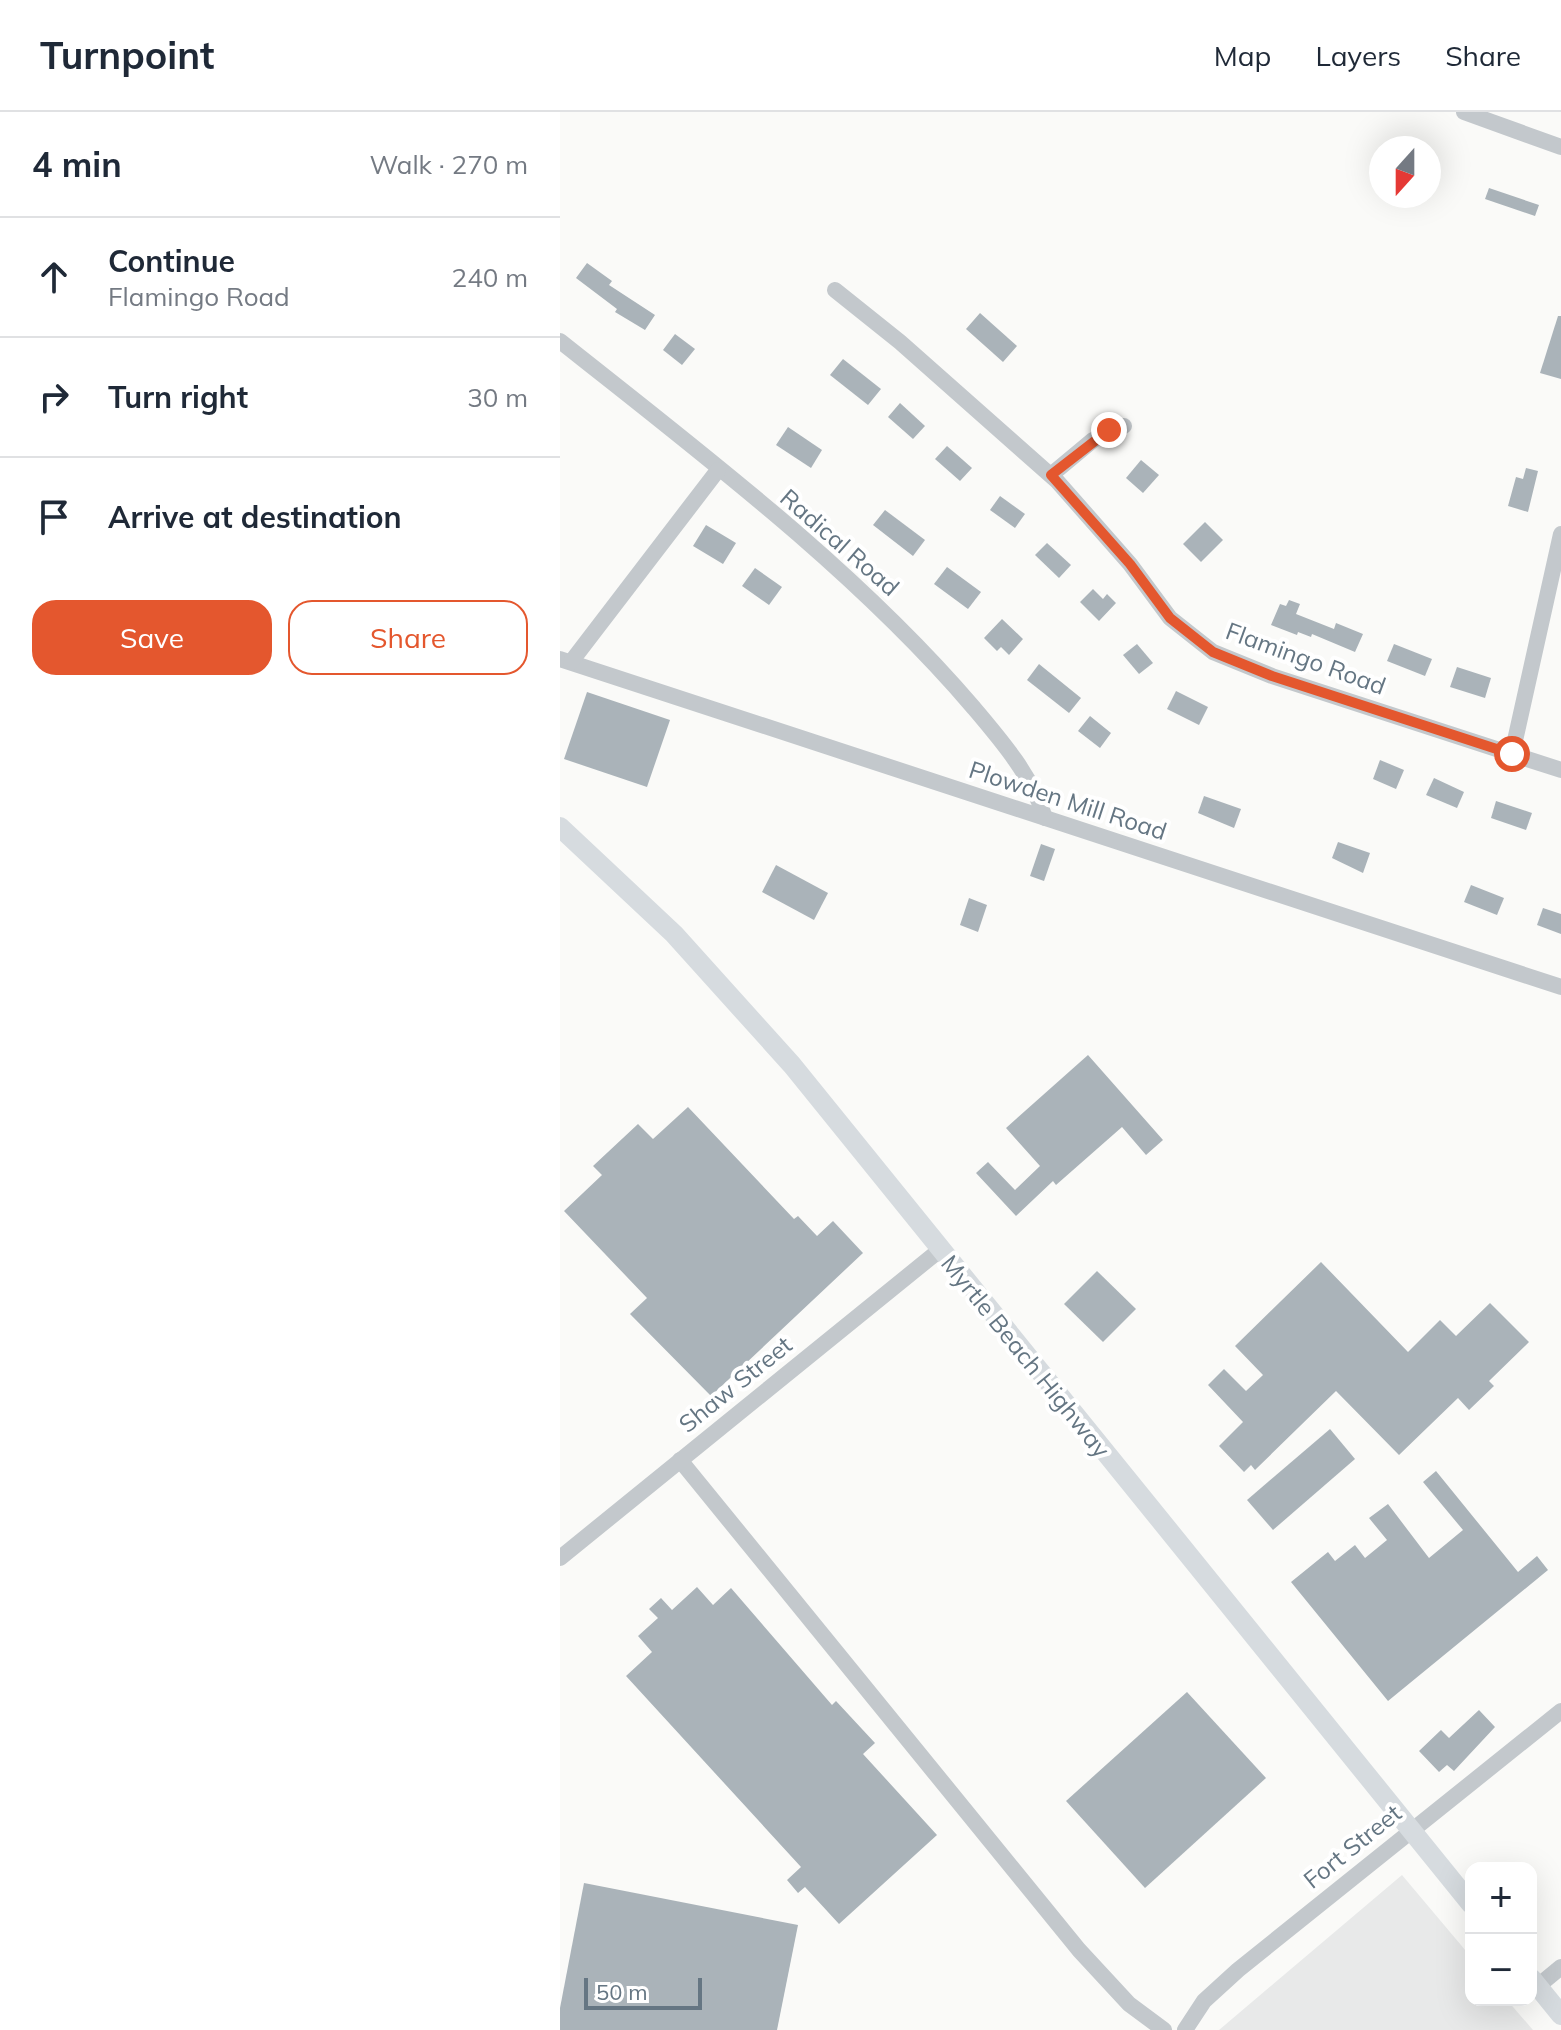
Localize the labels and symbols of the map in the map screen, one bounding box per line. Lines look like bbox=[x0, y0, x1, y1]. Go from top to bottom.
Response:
north arrow bbox=[1369, 136, 1441, 208]
route end bbox=[1091, 412, 1127, 448]
street label: Radical Road bbox=[774, 482, 906, 602]
street label: Flamingo Road bbox=[1222, 615, 1390, 701]
route start bbox=[1494, 736, 1530, 772]
street label: Plowden Mill Road bbox=[965, 754, 1171, 846]
street label: Myrtle Beach Highway bbox=[935, 1249, 1117, 1464]
street label: Shaw Street bbox=[672, 1329, 798, 1439]
street label: Fort Street bbox=[1297, 1797, 1407, 1895]
scale bar bbox=[584, 1974, 702, 2010]

